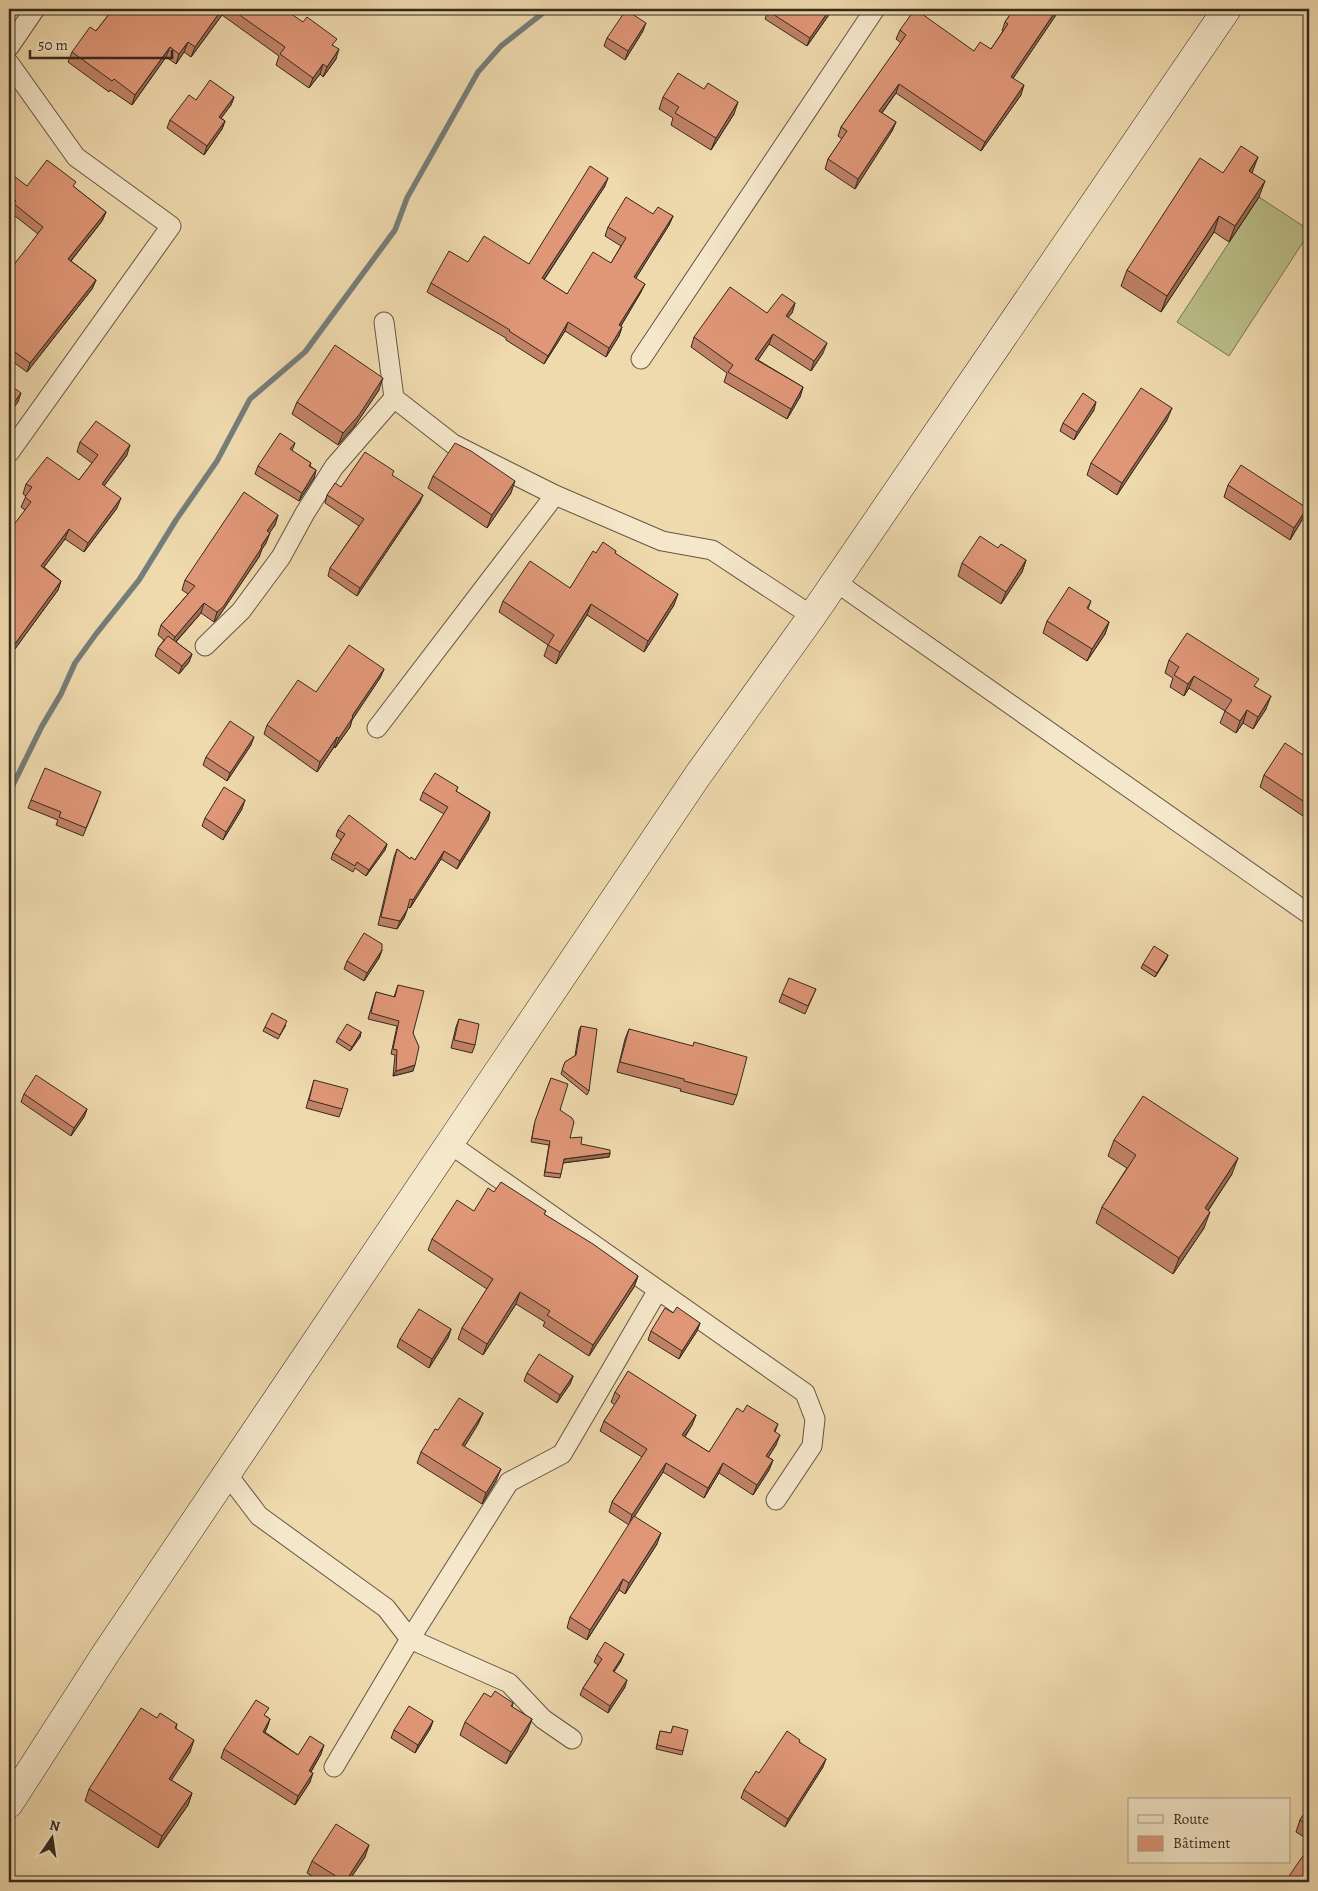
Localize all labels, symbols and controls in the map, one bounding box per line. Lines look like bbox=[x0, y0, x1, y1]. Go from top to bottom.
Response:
scale bar bbox=[30, 28, 172, 60]
text: 50 m bbox=[38, 35, 68, 55]
legend bbox=[1128, 1798, 1290, 1864]
text: Route bbox=[1173, 1809, 1209, 1829]
north arrow bbox=[28, 1814, 78, 1864]
text: N bbox=[48, 1815, 62, 1836]
text: Bâtiment bbox=[1173, 1833, 1231, 1853]

